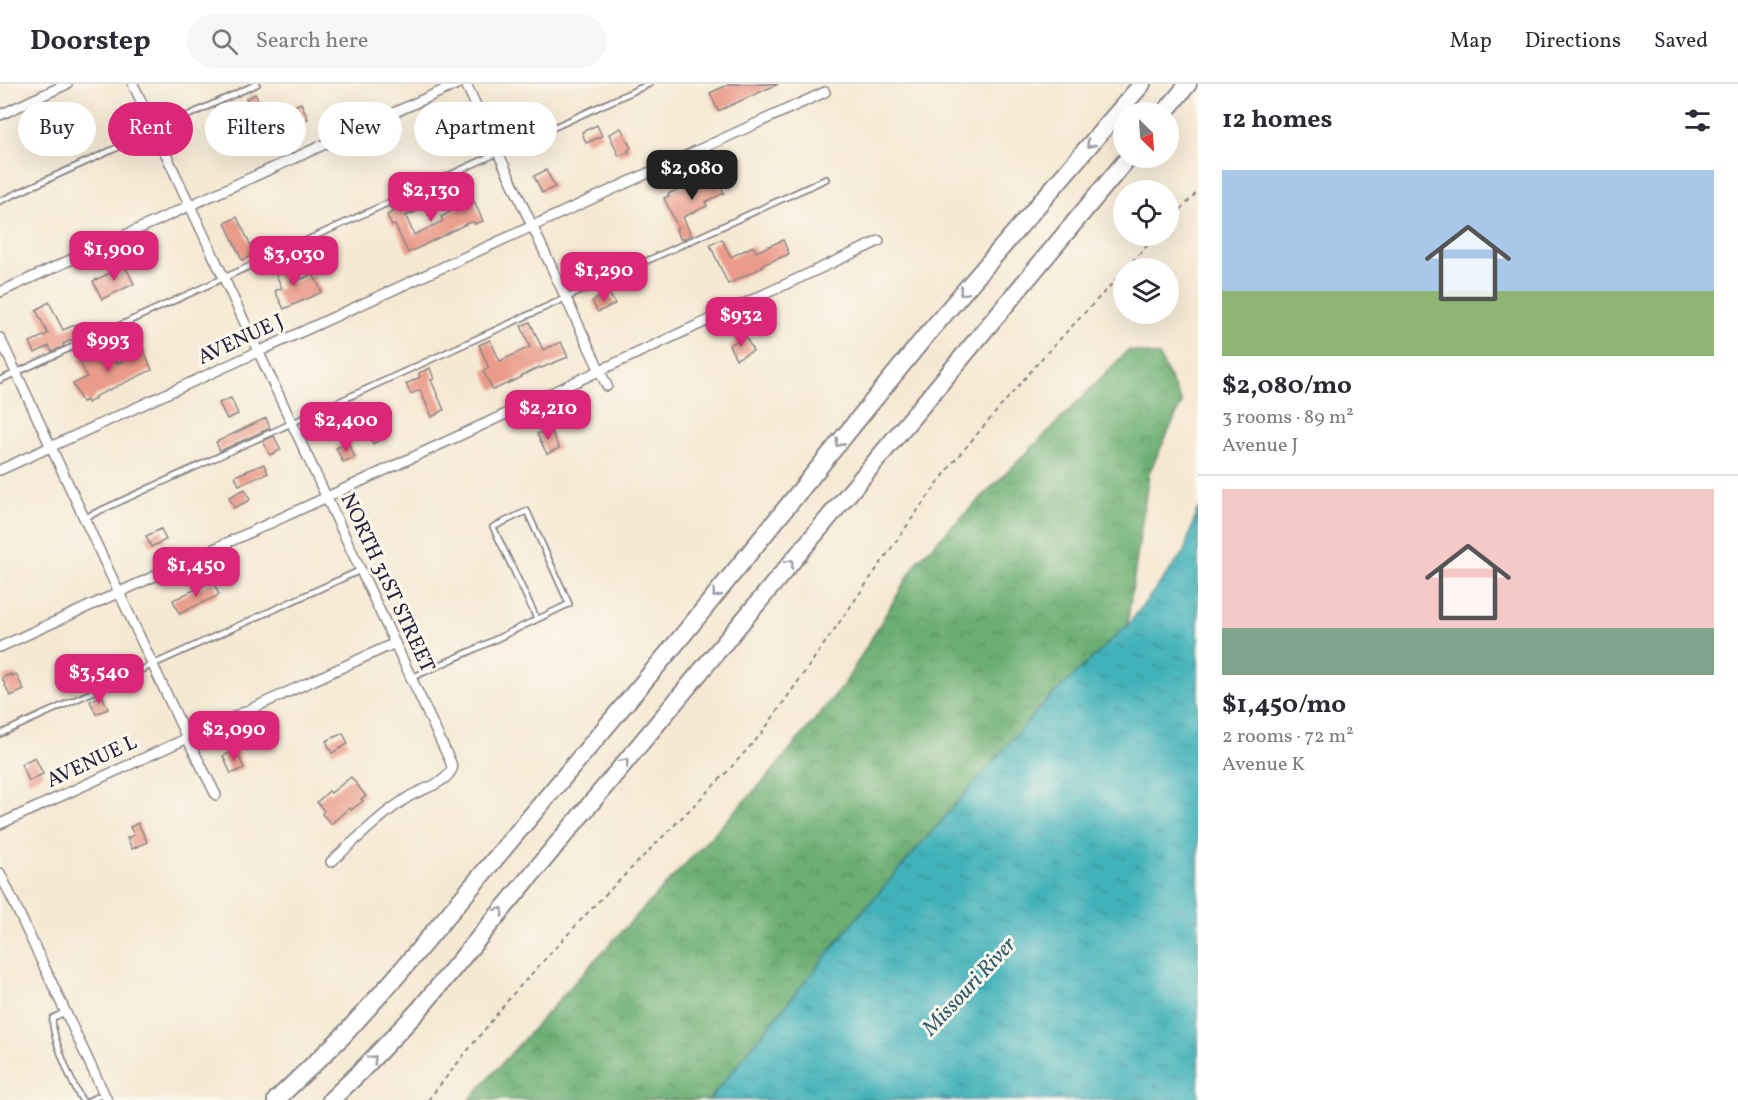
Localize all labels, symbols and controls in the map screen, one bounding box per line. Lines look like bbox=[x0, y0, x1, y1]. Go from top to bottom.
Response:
search box bbox=[187, 14, 607, 68]
text: Doorstep bbox=[30, 22, 151, 61]
icon: search bbox=[208, 25, 241, 58]
text: Search here bbox=[256, 26, 369, 57]
text: Map bbox=[1450, 27, 1492, 56]
text: Directions bbox=[1525, 27, 1621, 56]
text: Saved bbox=[1654, 27, 1708, 56]
chip: Buy bbox=[18, 102, 96, 156]
chip: Rent bbox=[108, 102, 193, 156]
chip: Filters bbox=[205, 102, 306, 156]
chip: New bbox=[318, 102, 402, 156]
chip: Apartment bbox=[414, 102, 557, 156]
north arrow bbox=[1113, 102, 1179, 168]
map controls bbox=[1113, 102, 1179, 324]
text: 12 homes bbox=[1222, 102, 1333, 138]
icon: filters bbox=[1681, 104, 1714, 137]
one-way arrow bbox=[1086, 137, 1097, 148]
pin: $2,080 bbox=[643, 150, 741, 201]
text: $2,080 bbox=[661, 155, 723, 183]
pin: $2,130 bbox=[382, 172, 480, 223]
text: $2,130 bbox=[402, 177, 460, 205]
button: locate bbox=[1113, 180, 1179, 246]
icon: home bbox=[1414, 209, 1522, 317]
pin: $1,900 bbox=[65, 231, 163, 282]
text: $1,900 bbox=[83, 236, 145, 264]
pin: $3,030 bbox=[245, 236, 343, 287]
text: $3,030 bbox=[263, 241, 325, 269]
pin: $1,290 bbox=[555, 252, 653, 303]
text: $1,290 bbox=[575, 257, 633, 285]
button: layers bbox=[1113, 258, 1179, 324]
one-way arrow bbox=[959, 285, 970, 296]
pin: $932 bbox=[705, 297, 777, 348]
text: $932 bbox=[720, 302, 762, 330]
street label: AVENUE J bbox=[193, 307, 289, 373]
pin: $993 bbox=[72, 322, 144, 373]
text: $993 bbox=[86, 327, 130, 355]
text: $2,080/mo bbox=[1222, 368, 1352, 404]
pin: $2,210 bbox=[499, 390, 597, 441]
text: $2,210 bbox=[519, 395, 577, 423]
pin: $2,400 bbox=[297, 402, 395, 453]
text: 3 rooms · 89 m² bbox=[1222, 404, 1354, 432]
text: $2,400 bbox=[314, 407, 378, 435]
text: Avenue J bbox=[1222, 432, 1298, 460]
one-way arrow bbox=[835, 436, 846, 447]
street label: NORTH 31ST STREET bbox=[333, 488, 441, 678]
icon: home bbox=[1414, 528, 1522, 636]
pin: $1,450 bbox=[147, 547, 245, 598]
text: $1,450 bbox=[167, 552, 225, 580]
one-way arrow bbox=[783, 559, 794, 570]
one-way arrow bbox=[712, 587, 723, 598]
pin: $3,540 bbox=[50, 654, 148, 705]
text: $3,540 bbox=[69, 659, 129, 687]
text: $1,450/mo bbox=[1222, 687, 1346, 723]
pin: $2,090 bbox=[185, 711, 283, 762]
text: $2,090 bbox=[202, 716, 266, 744]
text: 2 rooms · 72 m² bbox=[1222, 723, 1354, 751]
street label: AVENUE L bbox=[42, 728, 142, 796]
text: Avenue K bbox=[1222, 751, 1305, 779]
one-way arrow bbox=[618, 758, 629, 769]
one-way arrow bbox=[493, 907, 504, 918]
water label: Missouri River bbox=[915, 930, 1025, 1044]
one-way arrow bbox=[366, 1055, 377, 1066]

